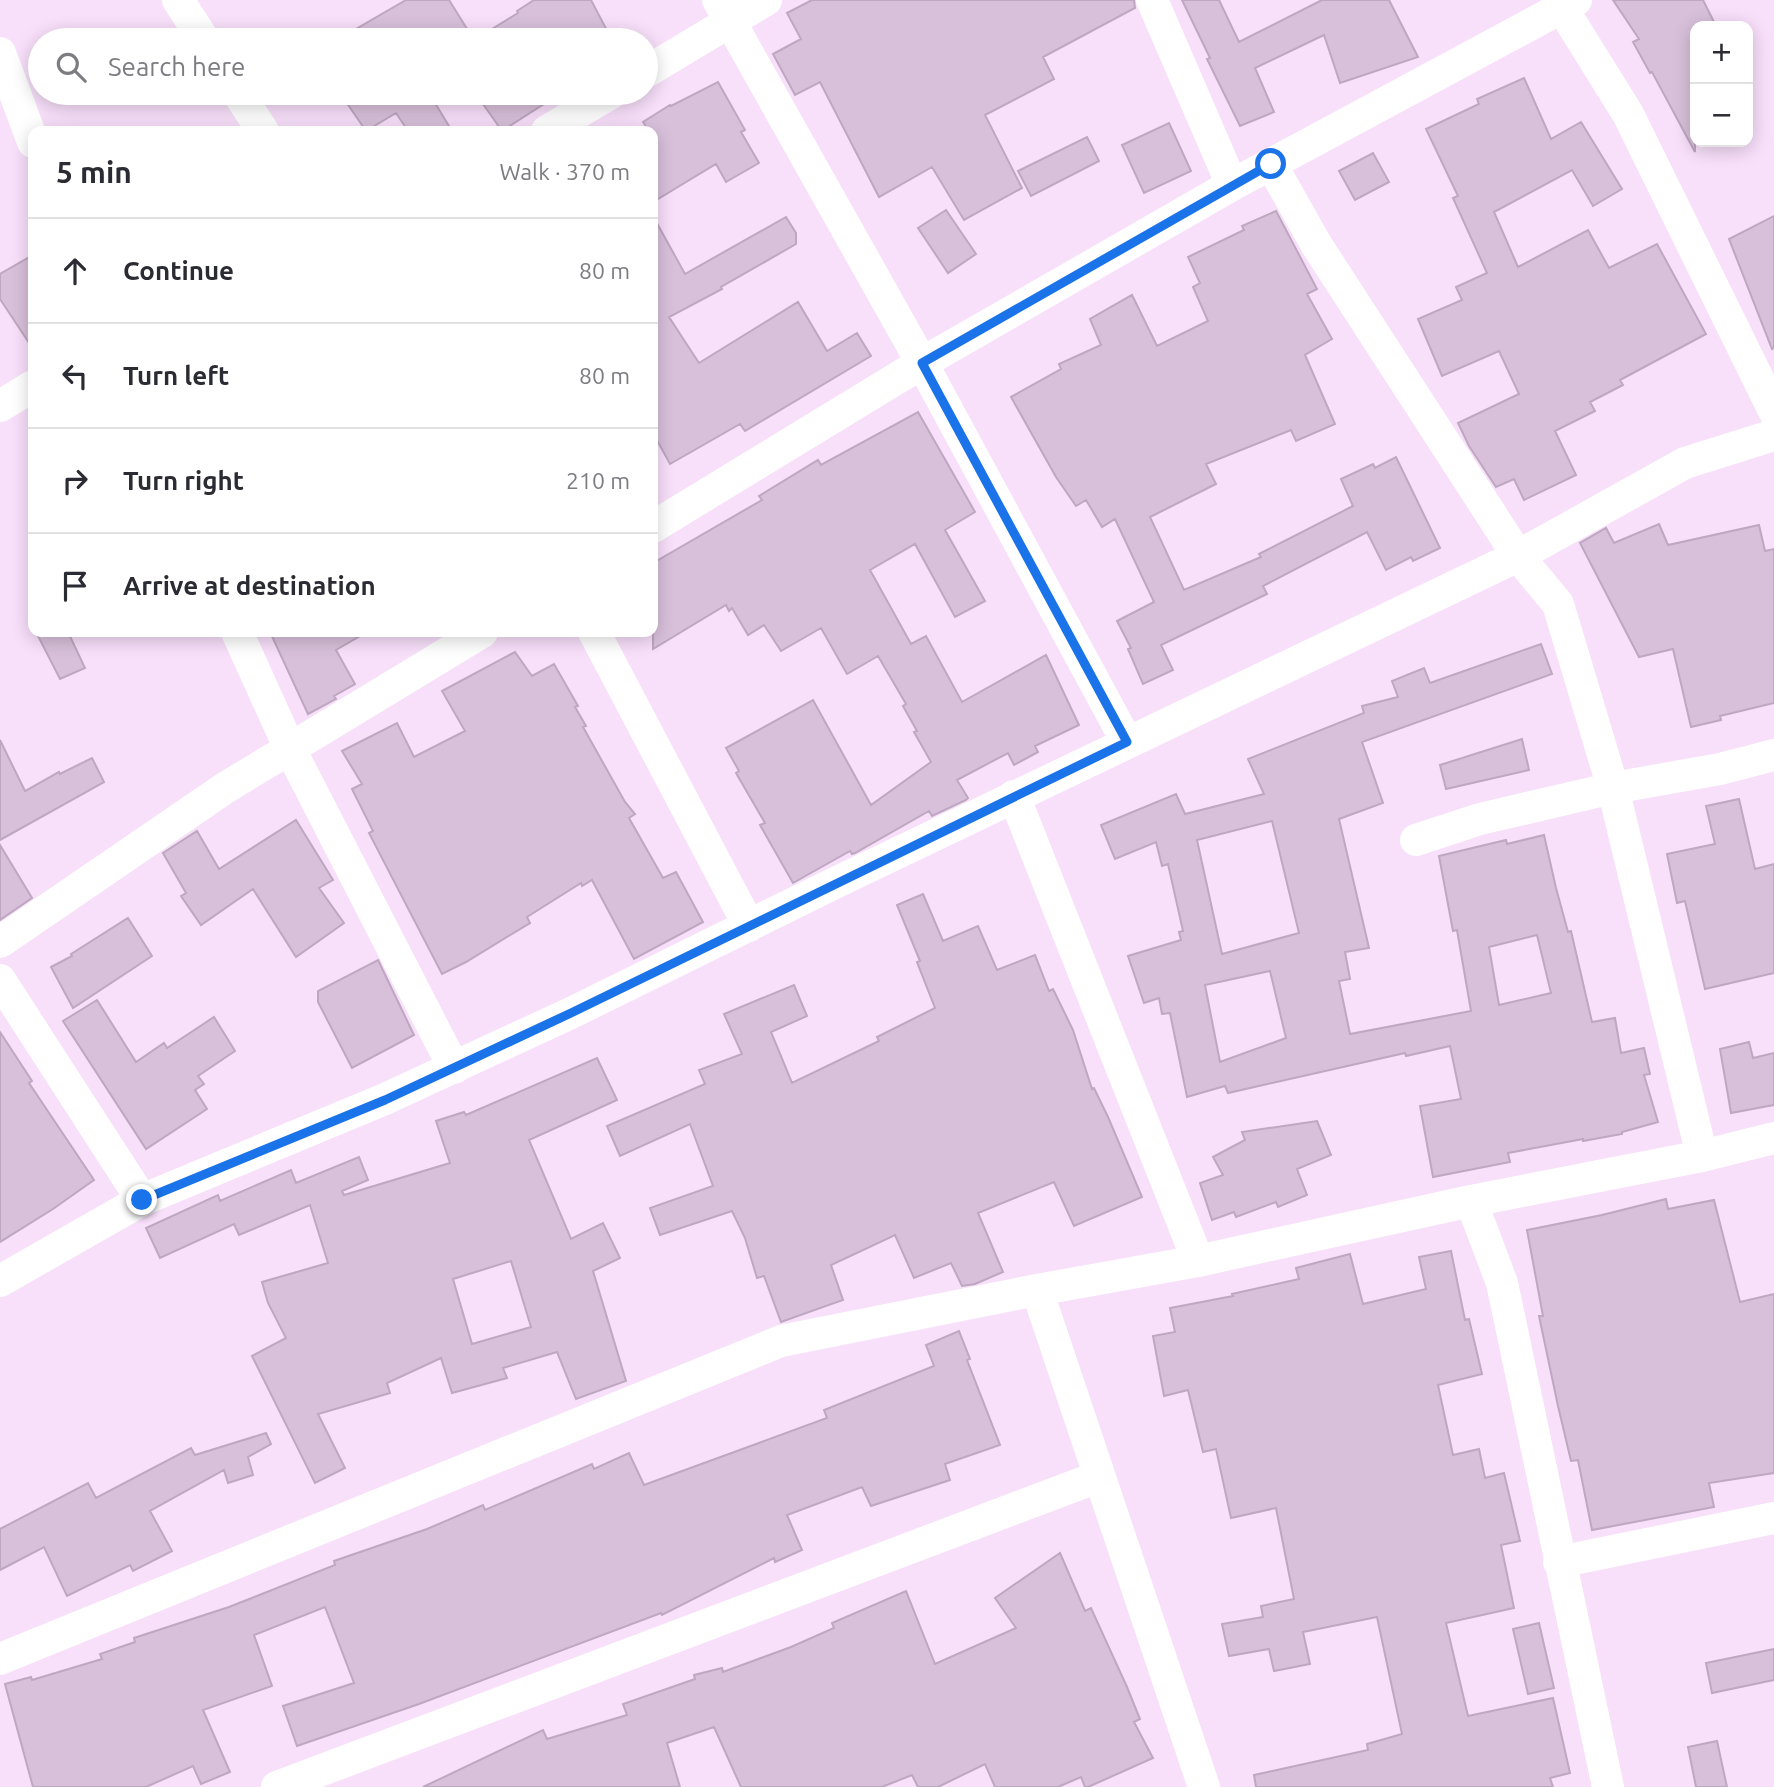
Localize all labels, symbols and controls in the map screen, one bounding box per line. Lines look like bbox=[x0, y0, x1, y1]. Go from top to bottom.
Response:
map controls bbox=[1690, 21, 1753, 147]
button: + bbox=[1690, 21, 1753, 84]
search box bbox=[28, 28, 658, 105]
icon: search bbox=[52, 48, 90, 86]
text: Search here bbox=[108, 52, 245, 81]
button: − bbox=[1690, 84, 1753, 147]
route start bbox=[1255, 148, 1286, 179]
text: 5 min bbox=[56, 155, 132, 189]
text: Walk · 370 m bbox=[499, 159, 630, 184]
icon: ahead bbox=[56, 252, 94, 290]
text: Continue bbox=[123, 256, 234, 285]
text: 80 m bbox=[579, 258, 630, 283]
icon: left bbox=[56, 357, 94, 395]
text: Turn left bbox=[123, 361, 229, 390]
text: 80 m bbox=[579, 363, 630, 388]
icon: right bbox=[56, 462, 94, 500]
text: Turn right bbox=[123, 466, 244, 495]
text: 210 m bbox=[566, 468, 630, 493]
icon: arrive bbox=[56, 567, 94, 605]
text: Arrive at destination bbox=[123, 571, 376, 600]
route end bbox=[126, 1184, 157, 1215]

